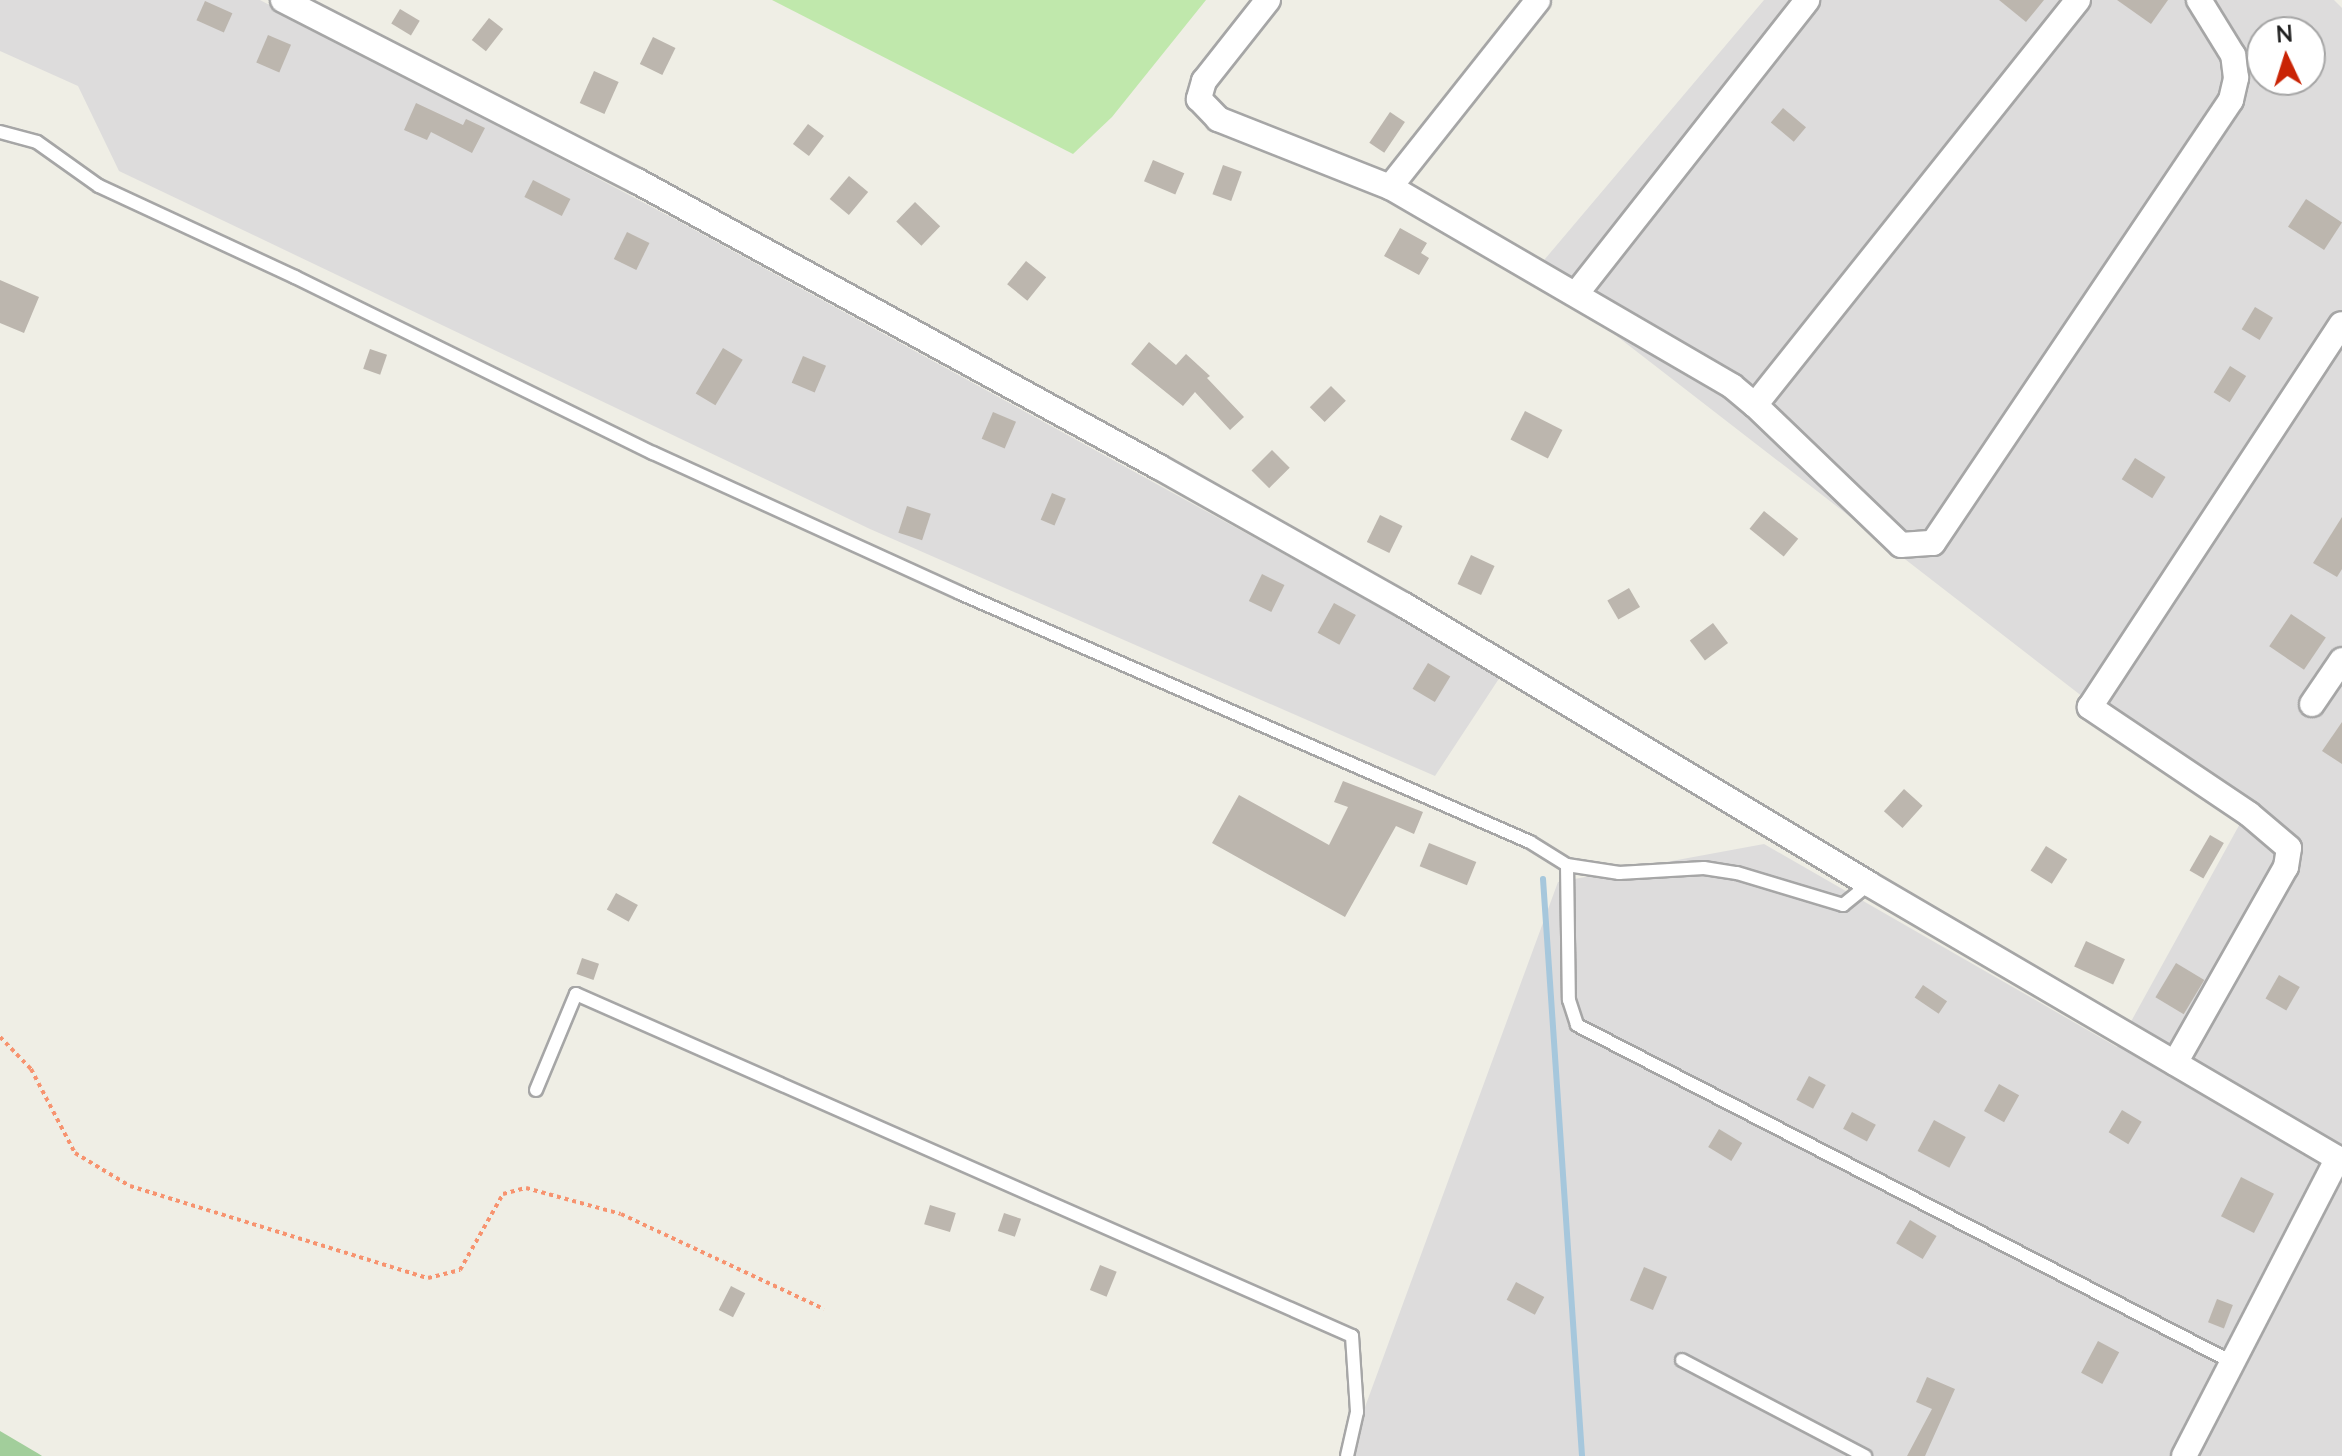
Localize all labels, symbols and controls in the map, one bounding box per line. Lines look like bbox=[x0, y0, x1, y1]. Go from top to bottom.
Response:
north arrow bbox=[2246, 16, 2326, 96]
text: N bbox=[2275, 19, 2294, 48]

